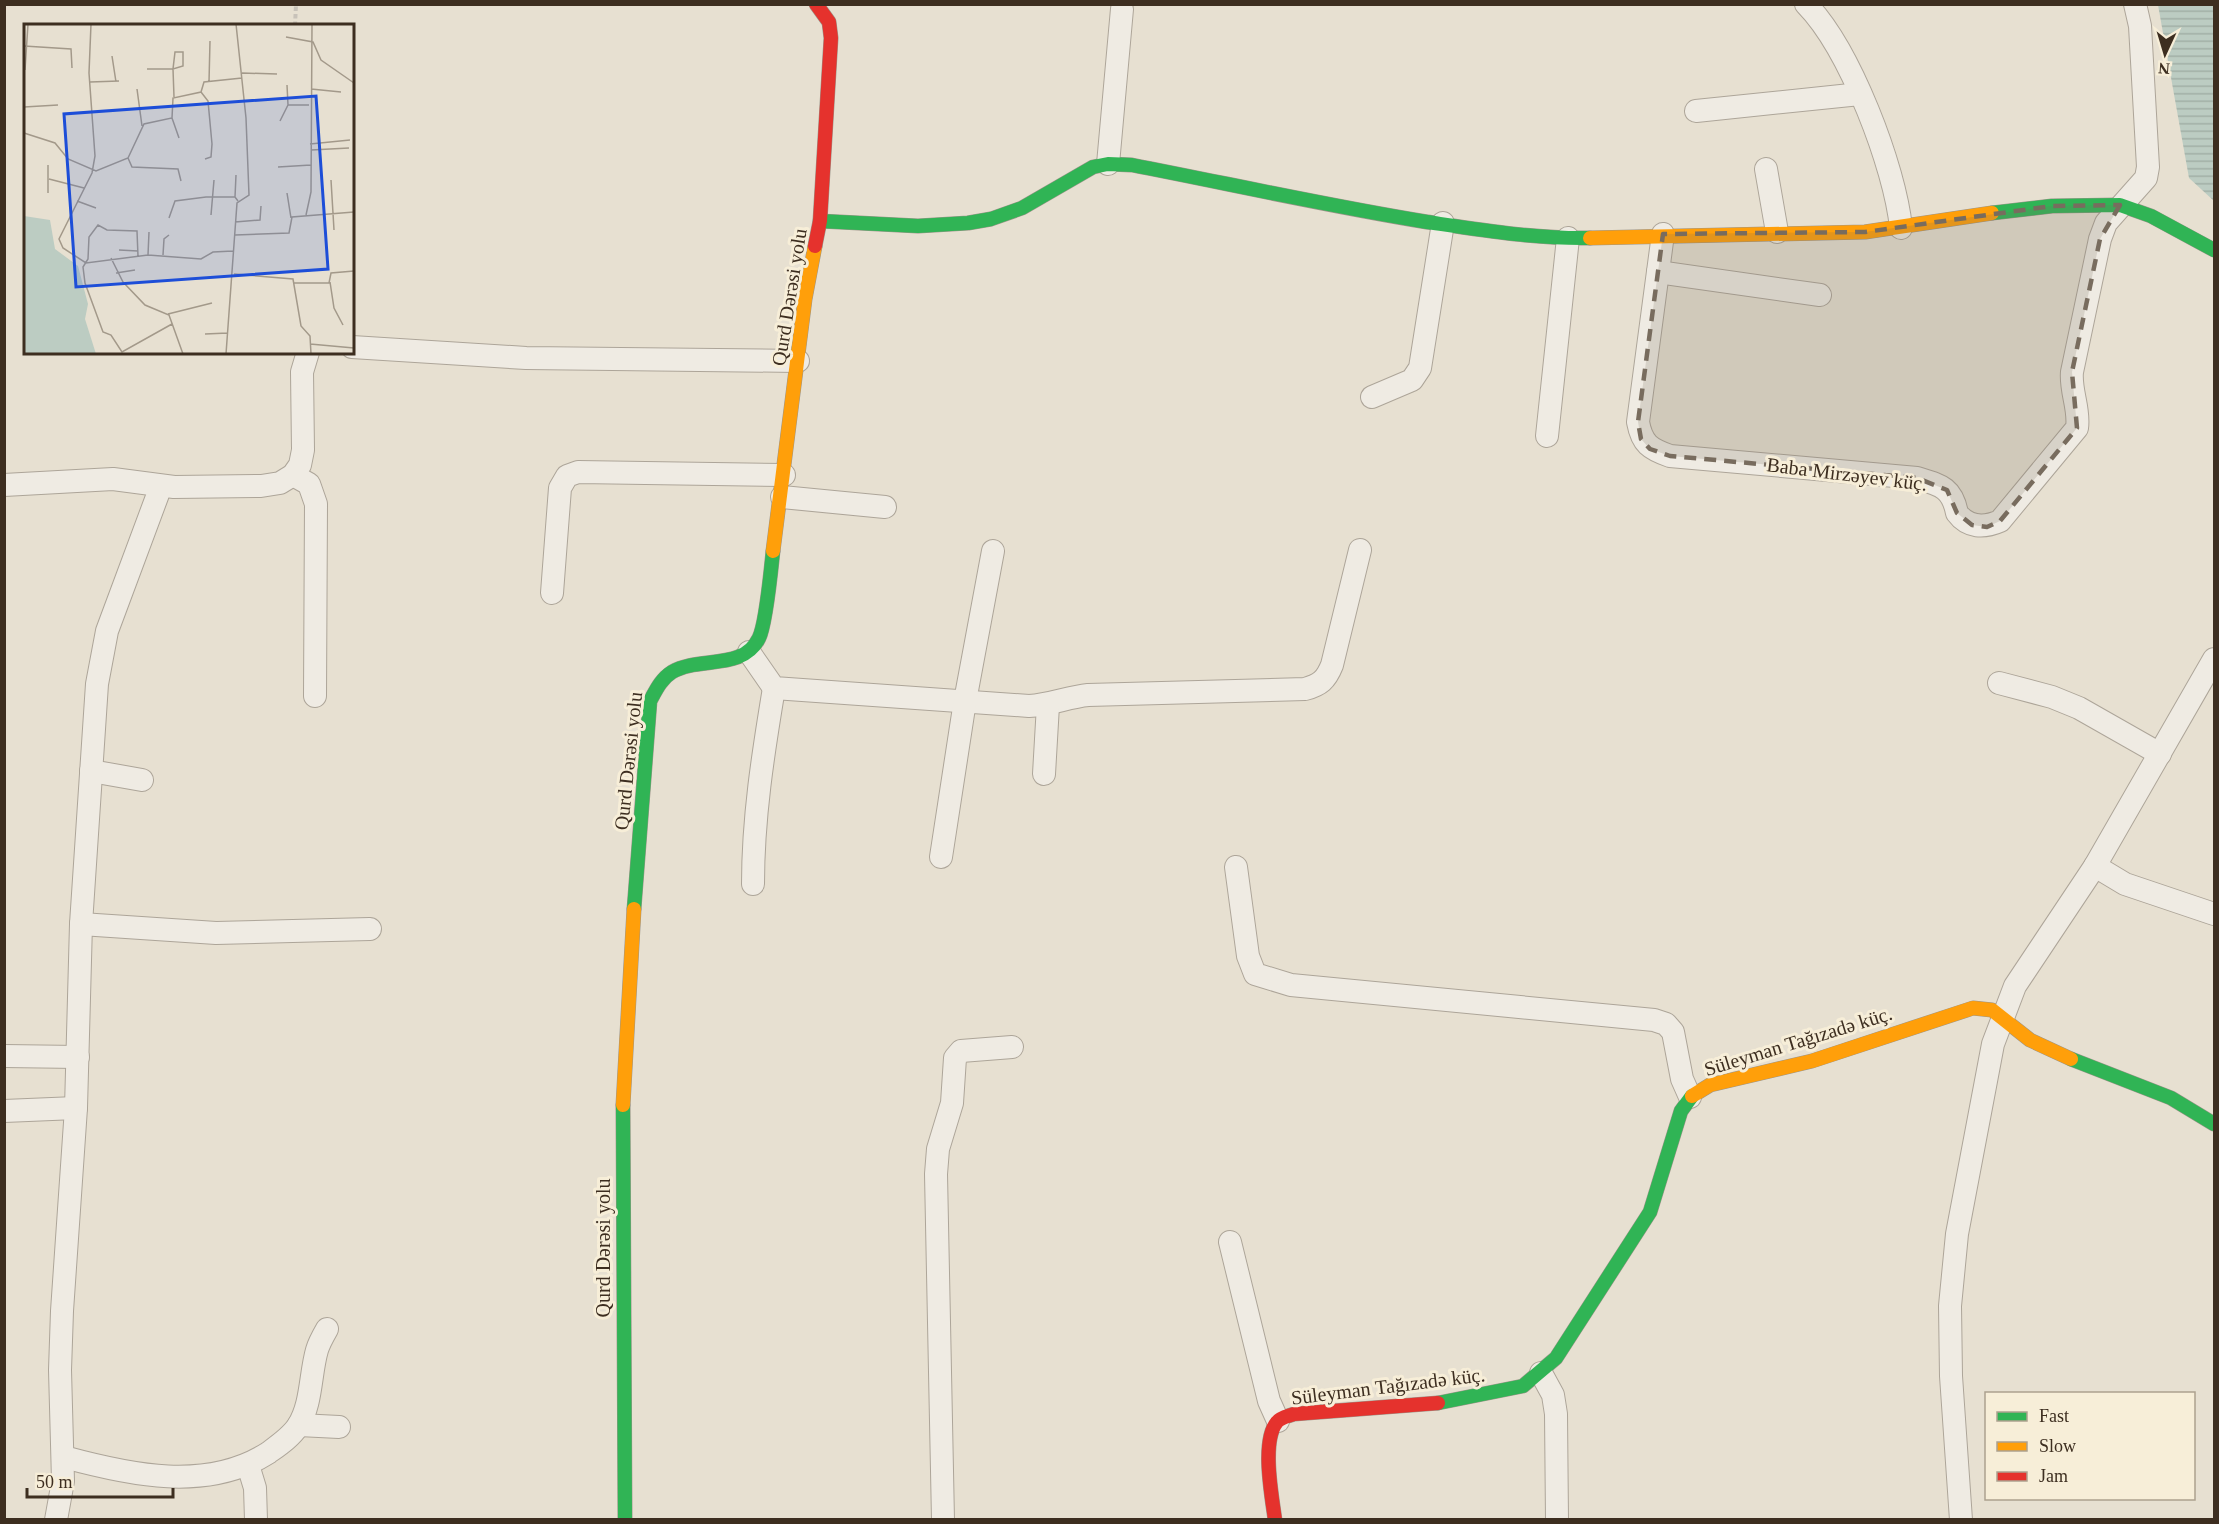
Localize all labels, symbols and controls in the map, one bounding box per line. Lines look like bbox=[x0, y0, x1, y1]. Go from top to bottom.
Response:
inset map bbox=[24, 24, 354, 354]
north arrow bbox=[2135, 24, 2195, 84]
text: N bbox=[2157, 60, 2170, 77]
street label: Qurd Dərəsi yolu bbox=[767, 227, 812, 367]
street label: Baba Mirzəyev küç. bbox=[1765, 453, 1929, 496]
street label: Qurd Dərəsi yolu bbox=[610, 691, 647, 831]
street label: Süleyman Tağızadə küç. bbox=[1701, 1002, 1895, 1081]
street label: Qurd Dərəsi yolu bbox=[592, 1179, 615, 1317]
street label: Süleyman Tağızadə küç. bbox=[1290, 1363, 1486, 1410]
legend bbox=[1985, 1392, 2195, 1500]
text: Fast bbox=[2039, 1406, 2069, 1426]
text: Slow bbox=[2039, 1436, 2076, 1456]
scale bar bbox=[27, 1461, 172, 1499]
text: Jam bbox=[2039, 1466, 2068, 1486]
text: 50 m bbox=[36, 1472, 73, 1492]

